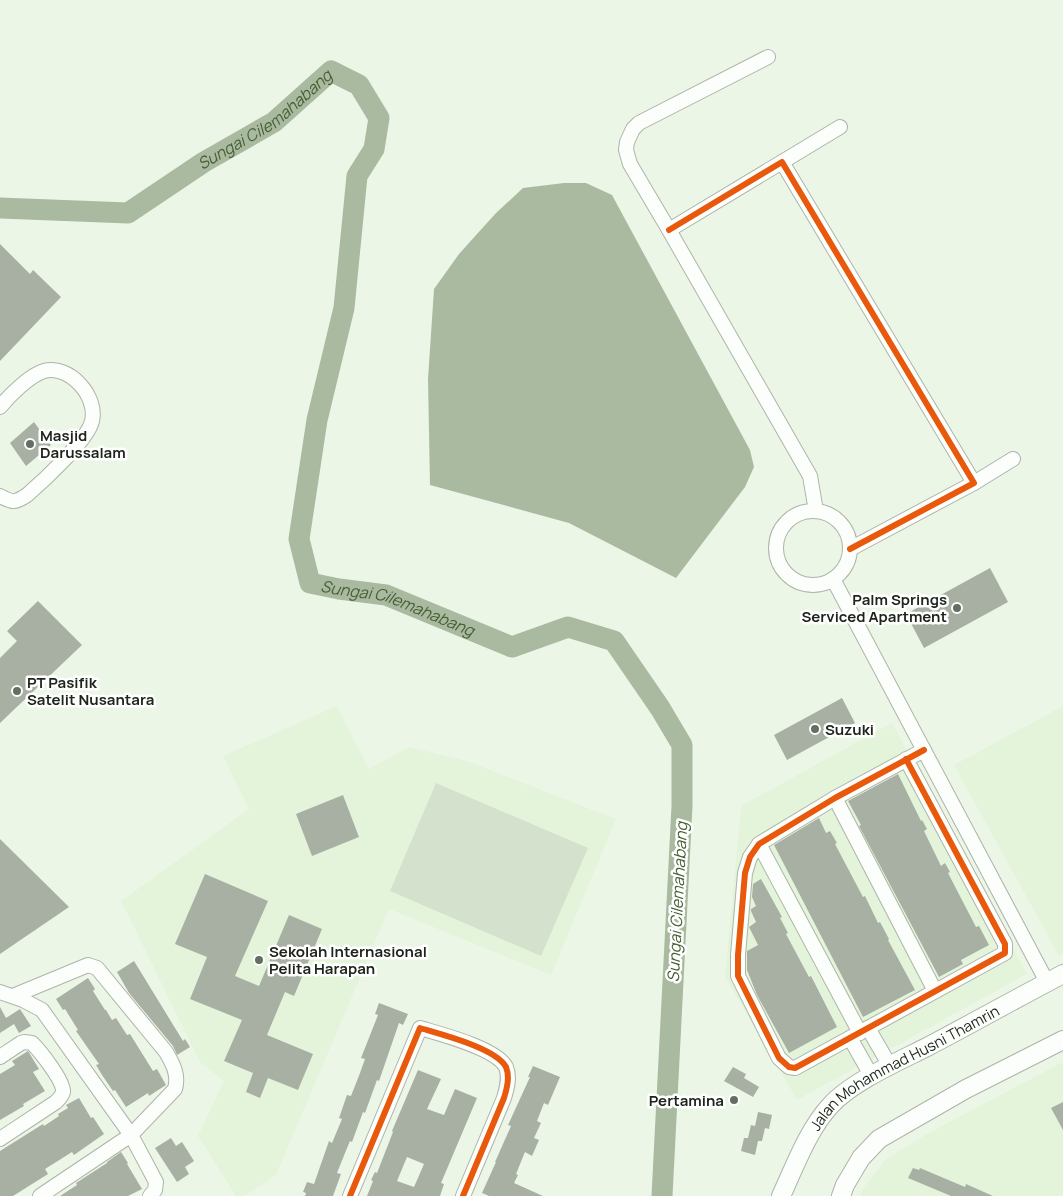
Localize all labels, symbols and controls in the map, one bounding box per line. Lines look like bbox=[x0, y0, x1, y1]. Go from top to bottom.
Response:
water label: Sungai Cilemahabang bbox=[193, 63, 338, 174]
place label: Masjid Darussalam bbox=[40, 425, 126, 463]
marker: Masjid Darussalam bbox=[24, 438, 36, 450]
water label: Sungai Cilemahabang bbox=[319, 575, 479, 642]
place label: Palm Springs Serviced Apartment bbox=[801, 589, 947, 627]
marker: Palm Springs Serviced Apartment bbox=[951, 602, 963, 614]
place label: PT Pasifik Satelit Nusantara bbox=[27, 672, 154, 710]
marker: PT Pasifik Satelit Nusantara bbox=[11, 685, 23, 697]
place label: Suzuki bbox=[825, 719, 874, 740]
marker: Suzuki bbox=[809, 723, 821, 735]
water label: Sungai Cilemahabang bbox=[662, 820, 692, 983]
place label: Sekolah Internasional Pelita Harapan bbox=[269, 941, 427, 979]
marker: Sekolah Internasional Pelita Harapan bbox=[253, 954, 265, 966]
street label: Jalan Mohammad Husni Thamrin bbox=[804, 1000, 1003, 1134]
place label: Pertamina bbox=[649, 1090, 724, 1111]
marker: Pertamina bbox=[728, 1094, 740, 1106]

